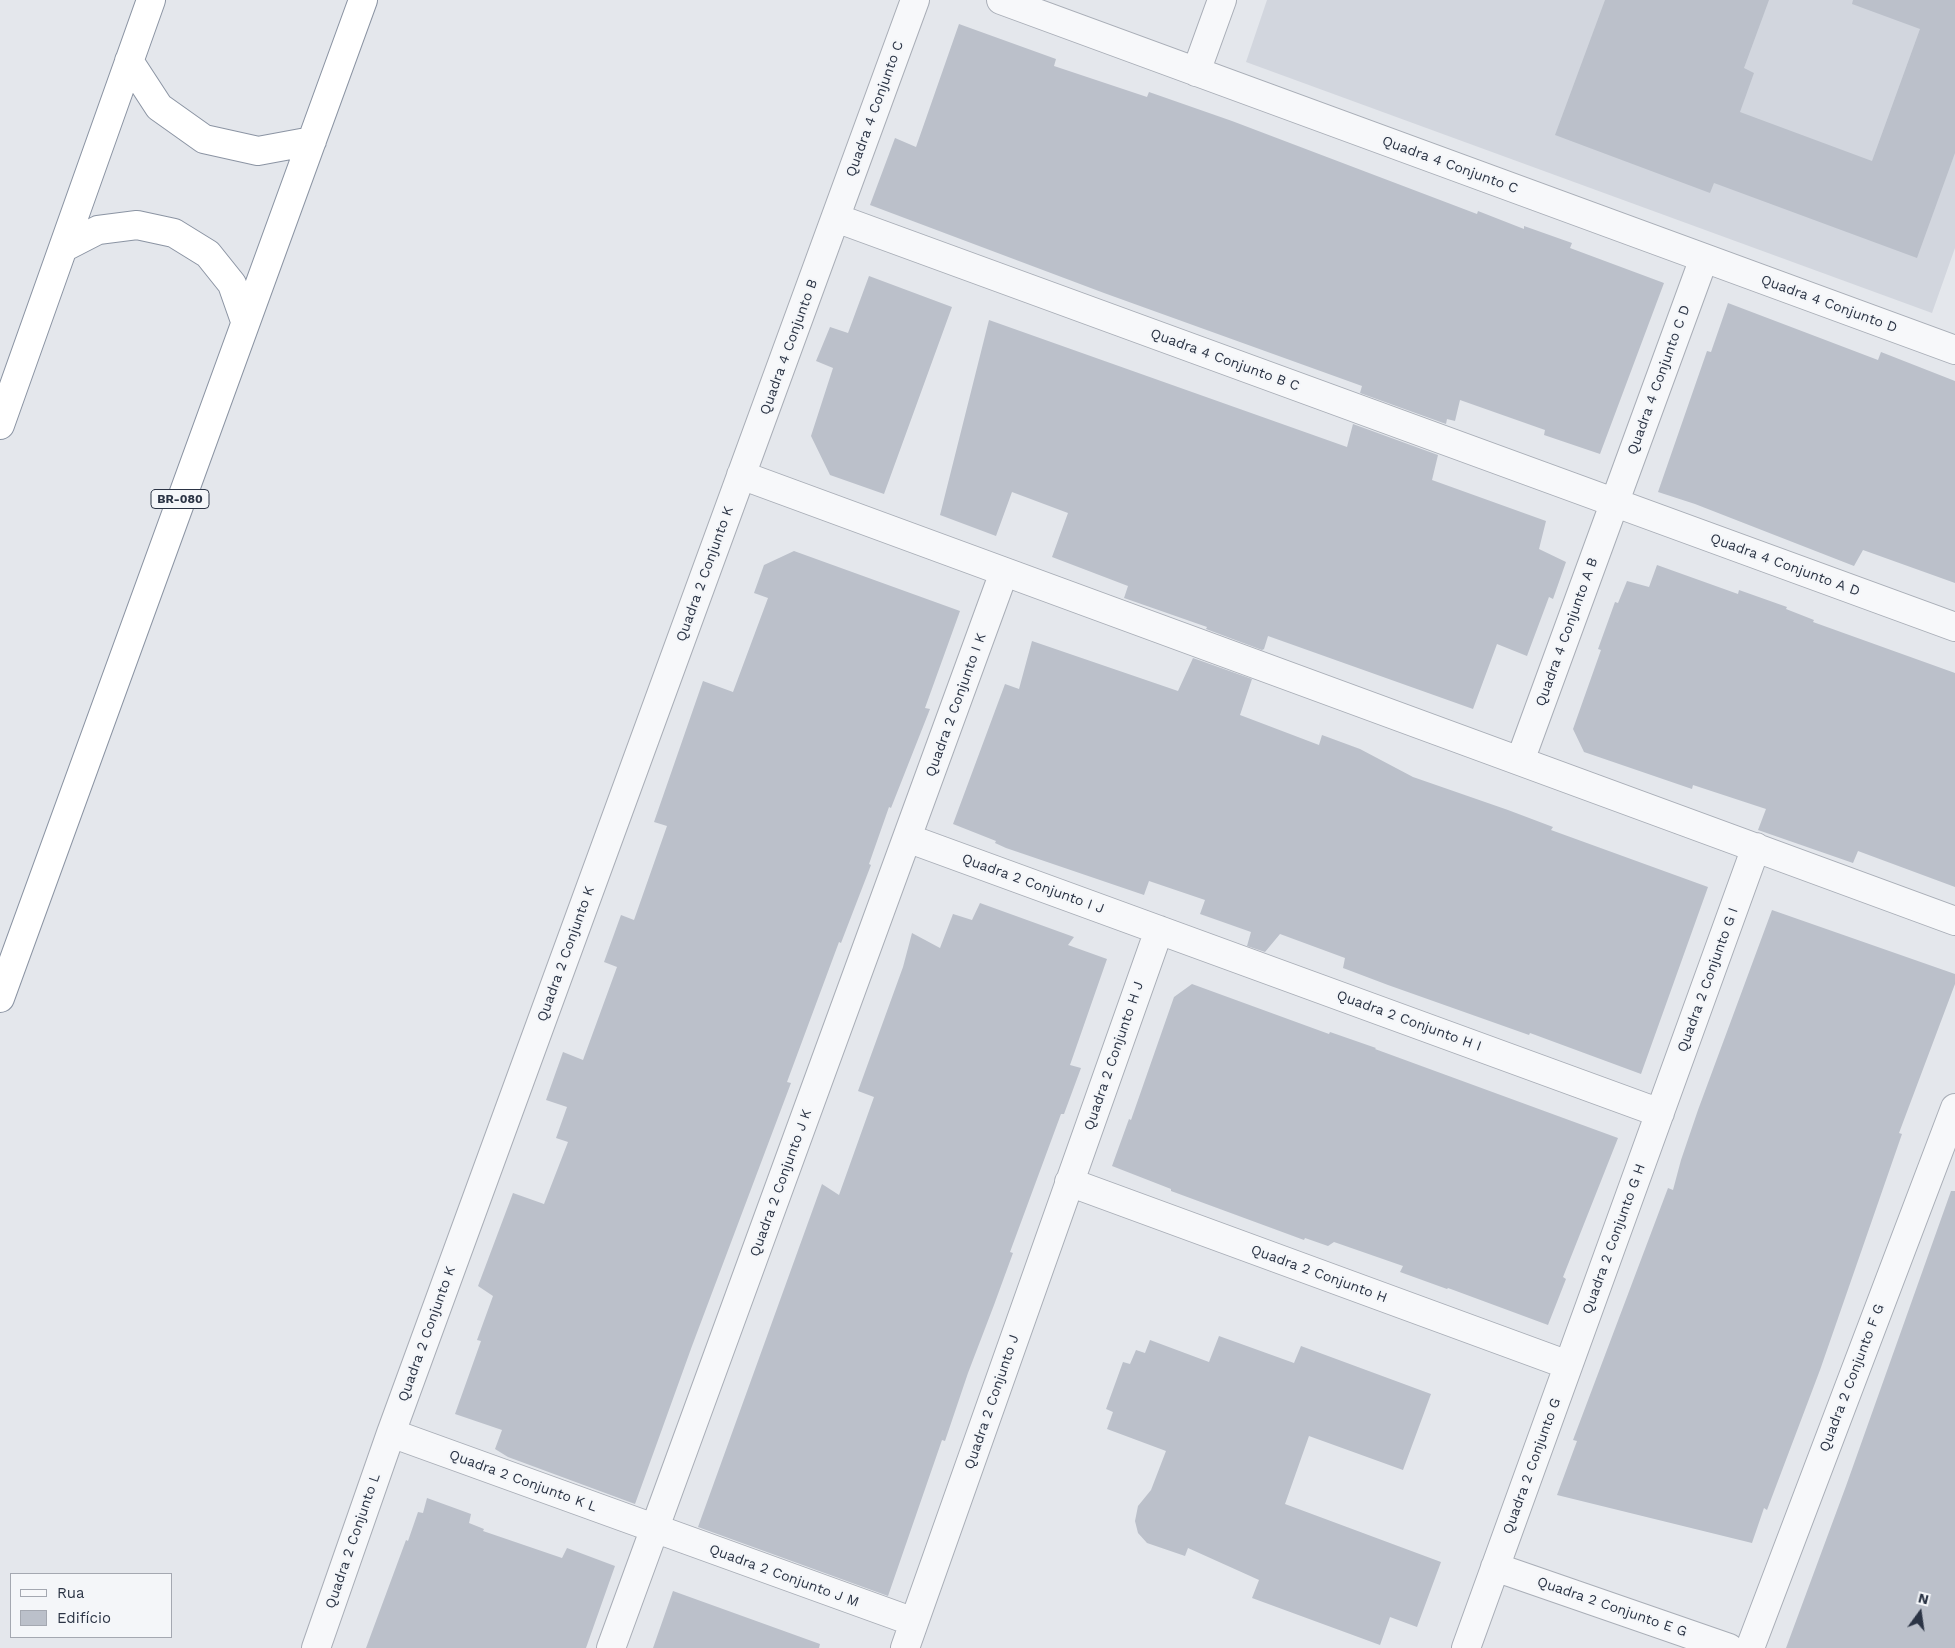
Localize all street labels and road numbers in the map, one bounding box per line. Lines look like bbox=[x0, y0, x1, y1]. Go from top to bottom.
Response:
street label: Quadra 4 Conjunto C bbox=[843, 39, 907, 179]
street label: Quadra 4 Conjunto C bbox=[1380, 133, 1520, 197]
street label: Quadra 4 Conjunto D bbox=[1758, 271, 1900, 337]
street label: Quadra 4 Conjunto B bbox=[757, 277, 821, 417]
street label: Quadra 4 Conjunto C D bbox=[1624, 303, 1694, 457]
street label: Quadra 4 Conjunto B C bbox=[1148, 325, 1302, 395]
road number: BR-080 bbox=[151, 489, 209, 508]
street label: Quadra 2 Conjunto K bbox=[673, 504, 737, 644]
street label: Quadra 4 Conjunto A D bbox=[1708, 530, 1862, 600]
street label: Quadra 4 Conjunto A B bbox=[1532, 555, 1602, 709]
street label: Quadra 2 Conjunto I K bbox=[922, 631, 990, 779]
street label: Quadra 2 Conjunto I J bbox=[959, 850, 1107, 918]
street label: Quadra 2 Conjunto K bbox=[534, 884, 598, 1024]
street label: Quadra 2 Conjunto G I bbox=[1674, 905, 1742, 1055]
street label: Quadra 2 Conjunto H J bbox=[1081, 979, 1147, 1133]
street label: Quadra 2 Conjunto H I bbox=[1334, 987, 1484, 1055]
street label: Quadra 2 Conjunto J K bbox=[747, 1107, 815, 1259]
street label: Quadra 2 Conjunto G H bbox=[1579, 1162, 1649, 1316]
street label: Quadra 2 Conjunto H bbox=[1249, 1242, 1389, 1306]
street label: Quadra 2 Conjunto K bbox=[395, 1264, 459, 1404]
street label: Quadra 2 Conjunto F G bbox=[1816, 1302, 1888, 1454]
street label: Quadra 2 Conjunto J bbox=[961, 1332, 1023, 1472]
street label: Quadra 2 Conjunto G bbox=[1500, 1396, 1564, 1536]
street label: Quadra 2 Conjunto K L bbox=[447, 1446, 599, 1516]
street label: Quadra 2 Conjunto L bbox=[322, 1471, 384, 1611]
street label: Quadra 2 Conjunto J M bbox=[707, 1541, 861, 1611]
street label: Quadra 2 Conjunto E G bbox=[1535, 1573, 1689, 1641]

